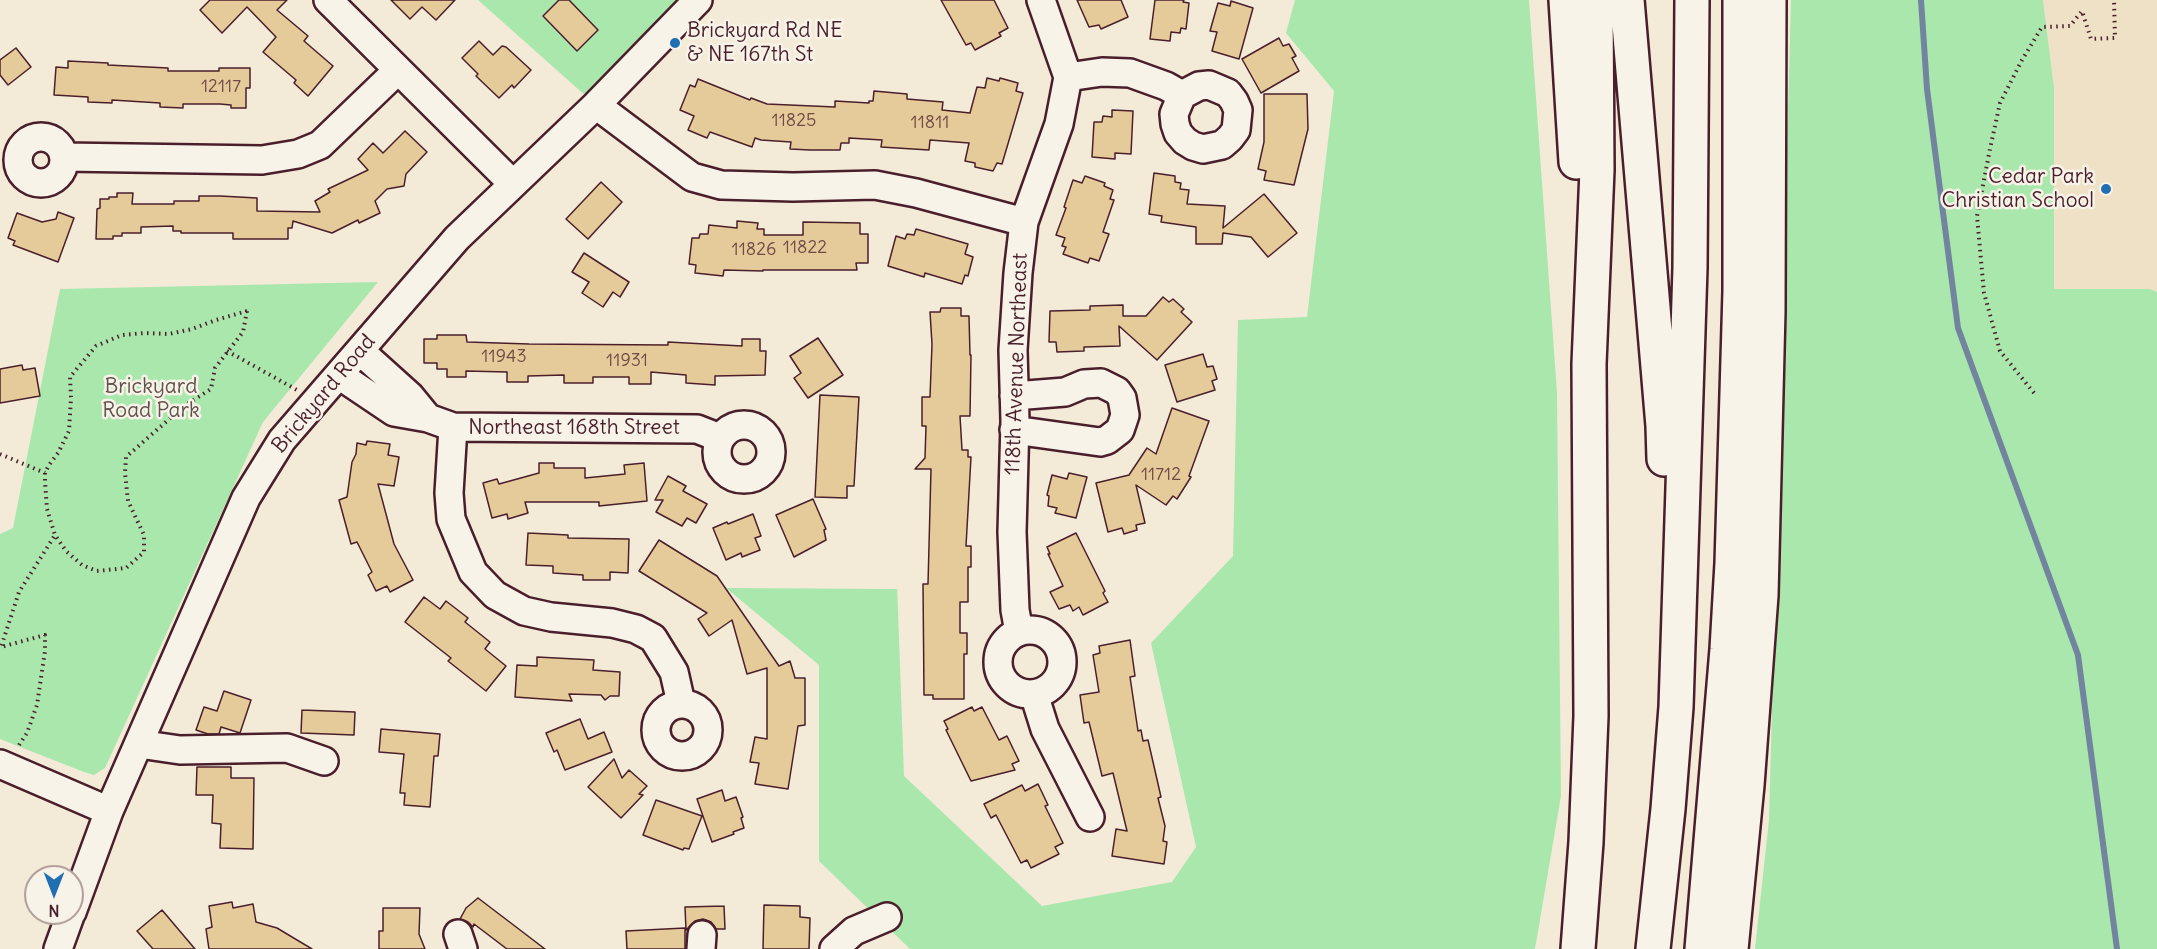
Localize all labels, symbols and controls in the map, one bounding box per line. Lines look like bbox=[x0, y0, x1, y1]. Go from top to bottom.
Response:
place label: Brickyard Rd NE & NE 167th St bbox=[687, 18, 842, 68]
marker: Brickyard Rd NE & NE 167th St bbox=[668, 36, 682, 50]
house number: 12117 bbox=[201, 76, 241, 98]
house number: 11825 bbox=[772, 110, 816, 132]
house number: 11811 bbox=[911, 112, 949, 134]
place label: Cedar Park Christian School bbox=[1942, 164, 2094, 214]
marker: Cedar Park Christian School bbox=[2099, 182, 2113, 196]
house number: 11822 bbox=[783, 237, 827, 259]
house number: 11826 bbox=[732, 239, 776, 261]
street label: 118th Avenue Northeast bbox=[1001, 253, 1033, 475]
street label: Brickyard Road bbox=[267, 329, 381, 459]
house number: 11943 bbox=[481, 346, 527, 368]
house number: 11931 bbox=[606, 350, 648, 372]
park label: Brickyard Road Park bbox=[102, 374, 200, 424]
street label: Northeast 168th Street bbox=[468, 415, 680, 441]
house number: 11712 bbox=[1141, 464, 1181, 486]
north arrow bbox=[24, 865, 84, 925]
text: N bbox=[48, 901, 60, 921]

